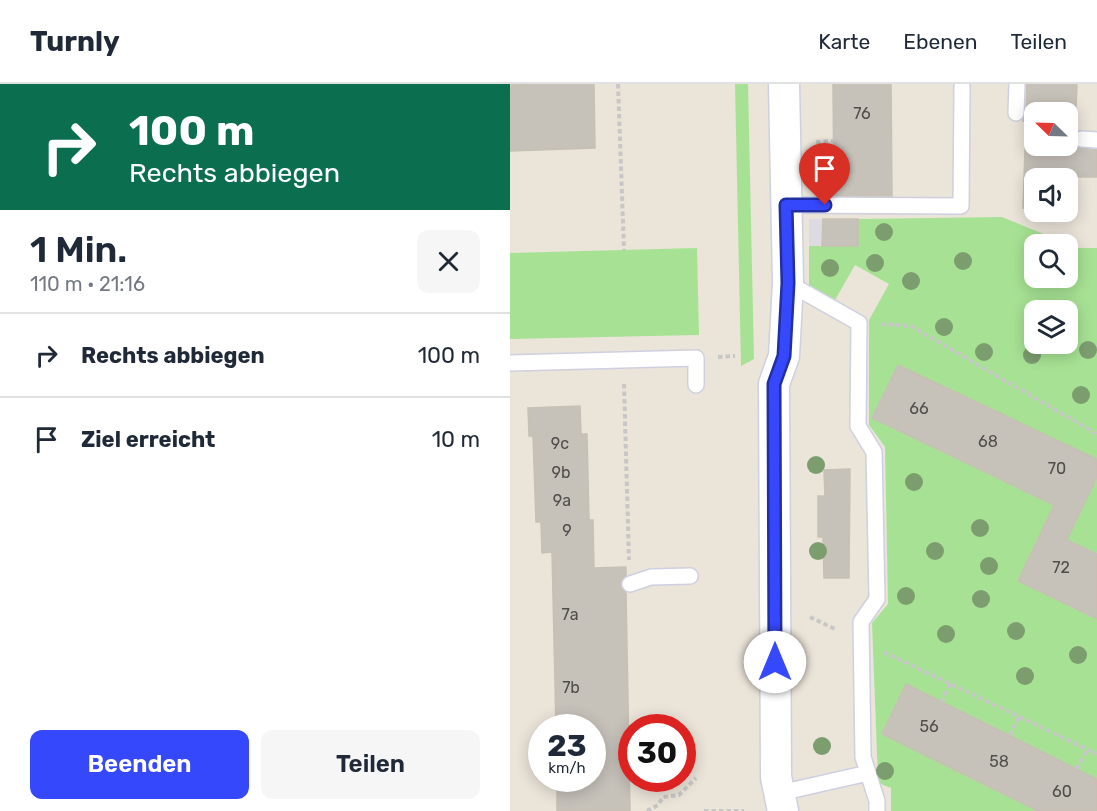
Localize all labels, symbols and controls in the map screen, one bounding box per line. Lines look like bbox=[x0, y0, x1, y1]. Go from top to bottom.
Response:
text: Turnly bbox=[30, 25, 120, 58]
text: Karte bbox=[818, 29, 870, 54]
text: Ebenen bbox=[903, 29, 977, 54]
text: Teilen bbox=[1010, 29, 1067, 54]
north arrow bbox=[1024, 102, 1078, 156]
map controls bbox=[1024, 102, 1078, 354]
house number: 76 bbox=[853, 104, 871, 123]
text: 100 m bbox=[129, 106, 254, 156]
icon: right bbox=[30, 108, 108, 186]
pin bbox=[799, 143, 850, 205]
icon: arrive bbox=[808, 152, 841, 185]
text: Rechts abbiegen bbox=[129, 157, 340, 189]
button: sound bbox=[1024, 168, 1078, 222]
text: 1 Min. bbox=[30, 228, 127, 271]
button: close bbox=[417, 230, 480, 293]
button: search bbox=[1024, 234, 1078, 288]
text: 110 m · 21:16 bbox=[30, 272, 145, 296]
button: layers bbox=[1024, 300, 1078, 354]
icon: right bbox=[30, 339, 63, 372]
text: Rechts abbiegen bbox=[81, 342, 265, 369]
text: 100 m bbox=[418, 342, 480, 369]
house number: 66 bbox=[909, 399, 929, 418]
icon: arrive bbox=[30, 423, 63, 456]
text: Ziel erreicht bbox=[81, 426, 215, 453]
text: 10 m bbox=[432, 426, 480, 453]
house number: 68 bbox=[978, 432, 998, 451]
house number: 9c bbox=[551, 434, 569, 453]
house number: 70 bbox=[1048, 459, 1066, 478]
house number: 9b bbox=[551, 463, 571, 482]
house number: 9a bbox=[553, 491, 571, 510]
house number: 9 bbox=[562, 521, 572, 540]
house number: 72 bbox=[1052, 558, 1070, 577]
house number: 7a bbox=[561, 605, 579, 624]
position arrow bbox=[743, 630, 807, 694]
house number: 7b bbox=[562, 678, 580, 697]
speed limit sign: 30 bbox=[618, 714, 696, 792]
house number: 56 bbox=[919, 717, 939, 736]
text: 23 bbox=[547, 728, 587, 764]
button: Beenden bbox=[30, 730, 249, 799]
button: Teilen bbox=[261, 730, 480, 799]
house number: 58 bbox=[989, 752, 1009, 771]
text: km/h bbox=[548, 759, 586, 777]
house number: 60 bbox=[1052, 782, 1072, 801]

